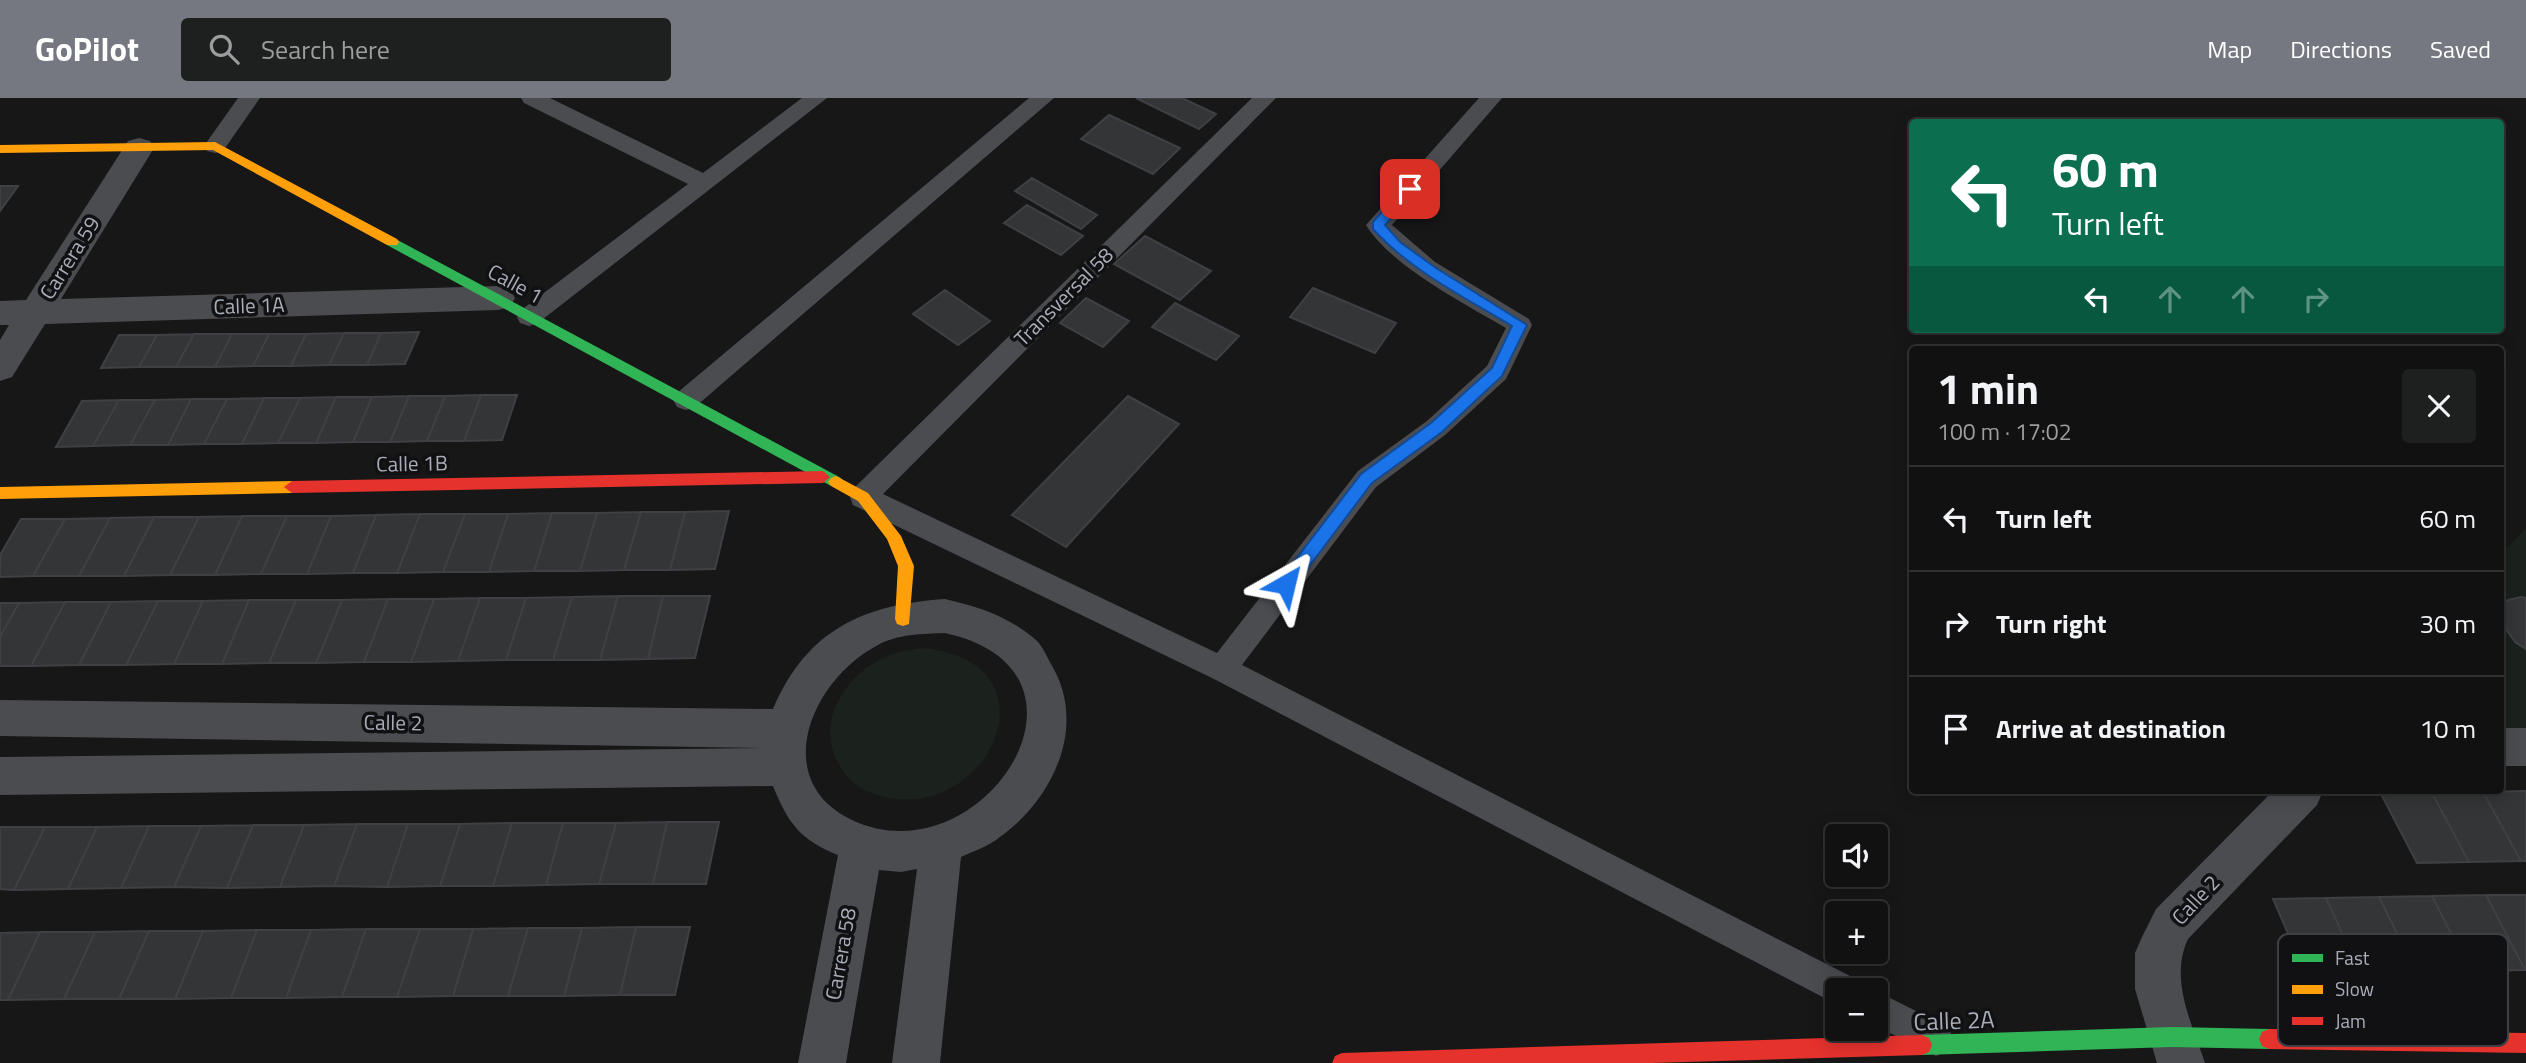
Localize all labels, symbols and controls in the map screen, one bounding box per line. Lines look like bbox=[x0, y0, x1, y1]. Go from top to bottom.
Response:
search box bbox=[181, 18, 671, 81]
text: GoPilot bbox=[35, 24, 139, 74]
icon: search bbox=[205, 30, 243, 68]
text: Search here bbox=[261, 30, 390, 69]
text: Map bbox=[2207, 31, 2252, 67]
text: Directions bbox=[2290, 31, 2392, 67]
text: Saved bbox=[2430, 31, 2491, 67]
text: 60 m bbox=[2052, 131, 2159, 206]
icon: left bbox=[1937, 147, 2028, 238]
pin bbox=[1380, 159, 1440, 219]
icon: arrive bbox=[1391, 170, 1429, 208]
text: Turn left bbox=[2052, 199, 2164, 247]
street label: Carrera 59 bbox=[31, 210, 107, 305]
street label: Transversal 58 bbox=[1006, 239, 1120, 353]
street label: Calle 1 bbox=[482, 255, 549, 311]
icon: left bbox=[2078, 280, 2116, 318]
icon: ahead bbox=[2151, 280, 2189, 318]
icon: ahead bbox=[2224, 280, 2262, 318]
icon: right bbox=[2297, 280, 2335, 318]
street label: Calle 1A bbox=[213, 288, 286, 322]
text: 1 min bbox=[1937, 356, 2039, 420]
button: close bbox=[2402, 369, 2476, 443]
text: 100 m · 17:02 bbox=[1937, 414, 2072, 449]
street label: Calle 1B bbox=[376, 446, 448, 480]
text: Turn left bbox=[1996, 499, 2091, 538]
text: 60 m bbox=[2419, 499, 2476, 538]
icon: left bbox=[1937, 500, 1975, 538]
position arrow bbox=[1249, 547, 1323, 621]
text: Turn right bbox=[1996, 604, 2107, 643]
text: 30 m bbox=[2419, 604, 2476, 643]
icon: right bbox=[1937, 605, 1975, 643]
street label: Calle 2 bbox=[363, 705, 423, 739]
text: Arrive at destination bbox=[1996, 709, 2226, 748]
text: 10 m bbox=[2419, 709, 2476, 748]
icon: arrive bbox=[1937, 710, 1975, 748]
map controls bbox=[1825, 824, 1888, 1041]
button: sound bbox=[1825, 824, 1888, 887]
street label: Calle 2 bbox=[2164, 867, 2227, 932]
button: + bbox=[1825, 901, 1888, 964]
street label: Carrera 58 bbox=[816, 905, 864, 1002]
legend bbox=[2278, 934, 2508, 1046]
text: Fast bbox=[2335, 943, 2370, 972]
text: Slow bbox=[2335, 974, 2374, 1003]
button: − bbox=[1825, 978, 1888, 1041]
street label: Calle 2A bbox=[1913, 1001, 1995, 1039]
text: Jam bbox=[2335, 1006, 2366, 1035]

